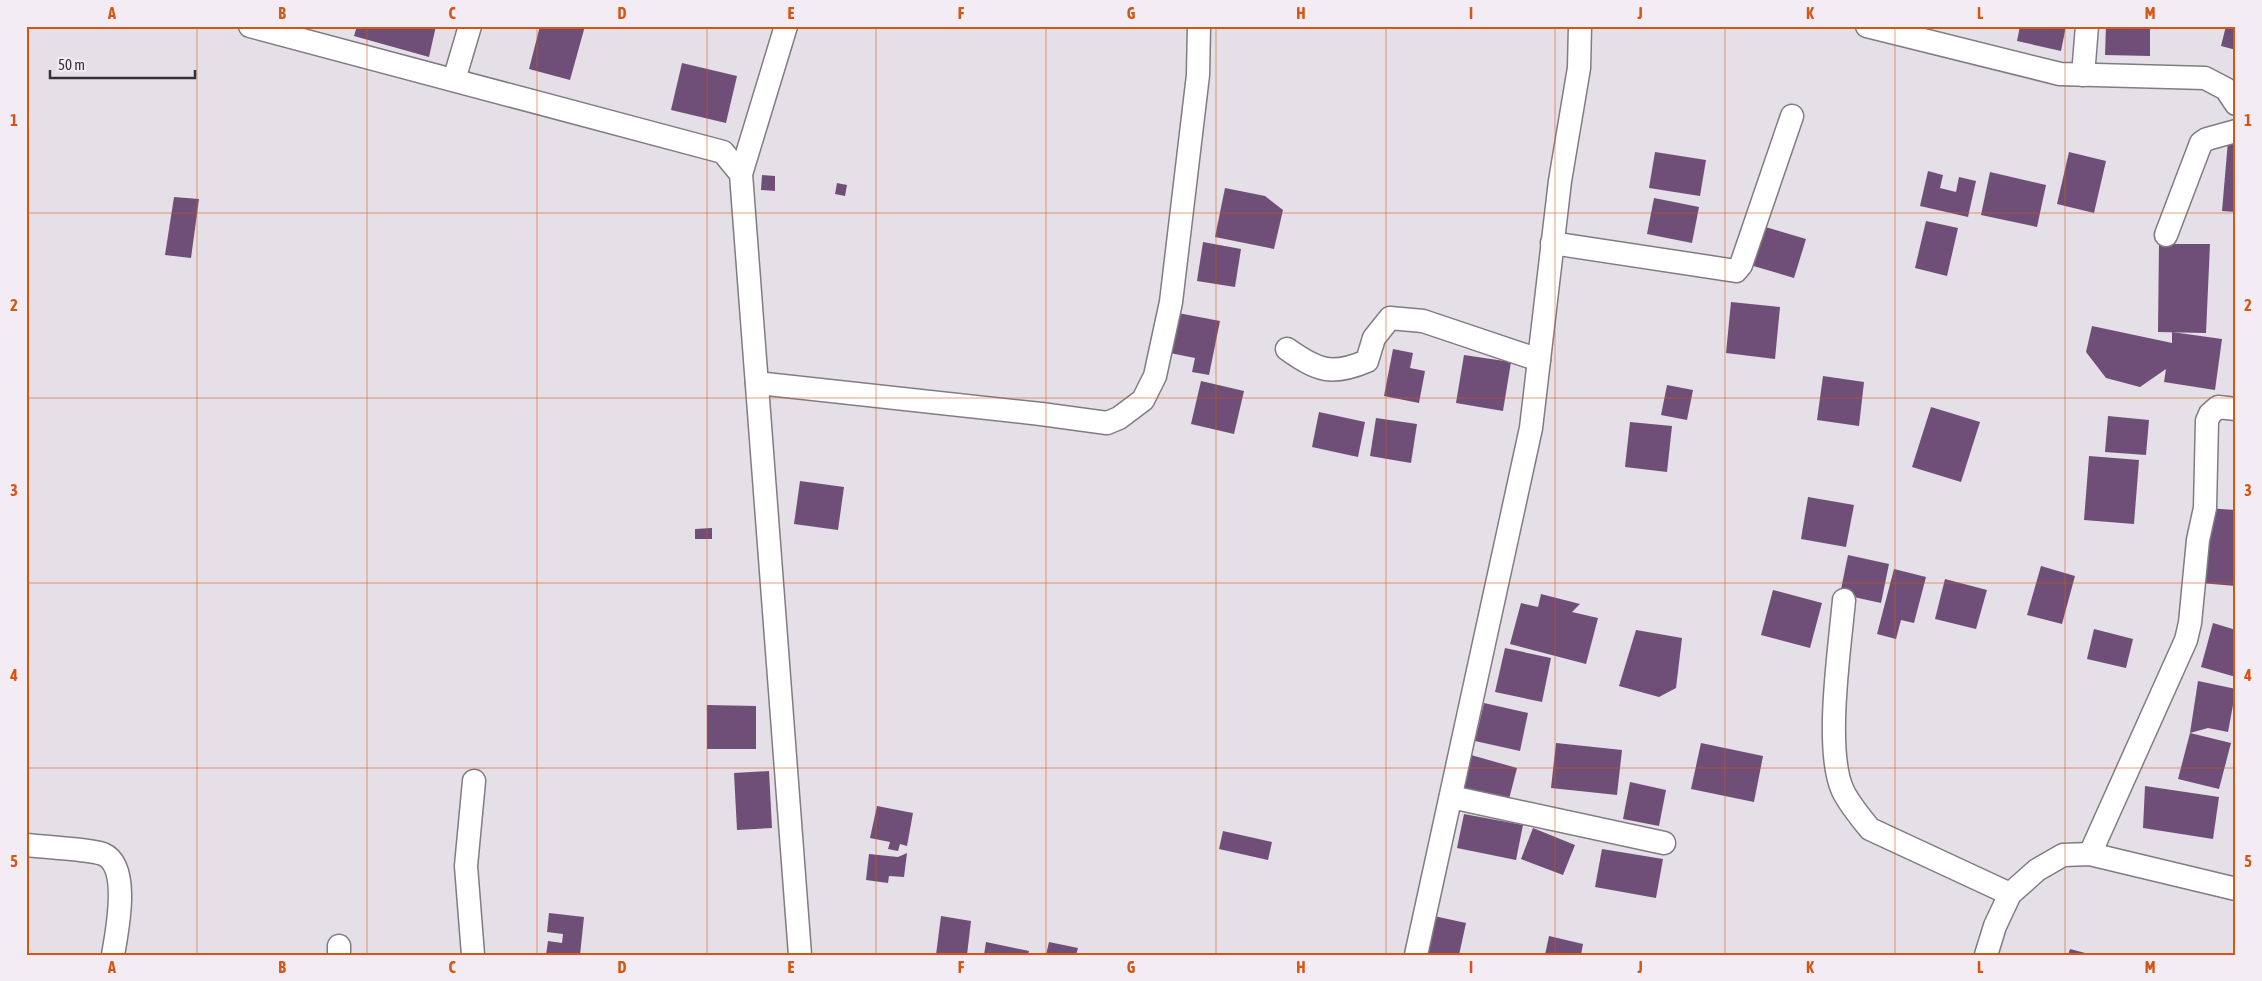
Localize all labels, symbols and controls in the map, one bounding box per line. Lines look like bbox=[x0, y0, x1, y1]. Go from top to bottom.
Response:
text: A bbox=[107, 4, 116, 22]
text: B bbox=[278, 4, 286, 22]
text: C bbox=[448, 4, 456, 22]
text: D bbox=[618, 4, 627, 22]
text: E bbox=[788, 4, 795, 22]
text: F bbox=[958, 4, 965, 22]
text: G bbox=[1127, 4, 1136, 22]
text: H bbox=[1296, 4, 1306, 22]
text: I bbox=[1469, 4, 1473, 22]
text: J bbox=[1636, 4, 1643, 22]
text: K bbox=[1806, 4, 1814, 22]
text: L bbox=[1977, 4, 1984, 22]
text: M bbox=[2145, 4, 2155, 22]
scale bar bbox=[50, 48, 195, 80]
text: 50 m bbox=[58, 56, 85, 73]
text: 1 bbox=[10, 111, 18, 129]
text: 1 bbox=[2244, 111, 2252, 129]
text: 2 bbox=[10, 296, 18, 314]
text: 2 bbox=[2244, 296, 2252, 314]
text: 3 bbox=[10, 481, 18, 499]
text: 3 bbox=[2244, 481, 2252, 499]
text: 4 bbox=[9, 666, 18, 684]
text: 4 bbox=[2243, 666, 2252, 684]
text: 5 bbox=[10, 852, 18, 870]
text: 5 bbox=[2244, 852, 2252, 870]
text: A bbox=[107, 958, 116, 976]
text: B bbox=[278, 958, 286, 976]
text: C bbox=[448, 958, 456, 976]
text: D bbox=[618, 958, 627, 976]
text: E bbox=[788, 958, 795, 976]
text: F bbox=[958, 958, 965, 976]
text: G bbox=[1127, 958, 1136, 976]
text: H bbox=[1296, 958, 1306, 976]
text: I bbox=[1469, 958, 1473, 976]
text: J bbox=[1636, 958, 1643, 976]
text: K bbox=[1806, 958, 1814, 976]
text: L bbox=[1977, 958, 1984, 976]
text: M bbox=[2145, 958, 2155, 976]

